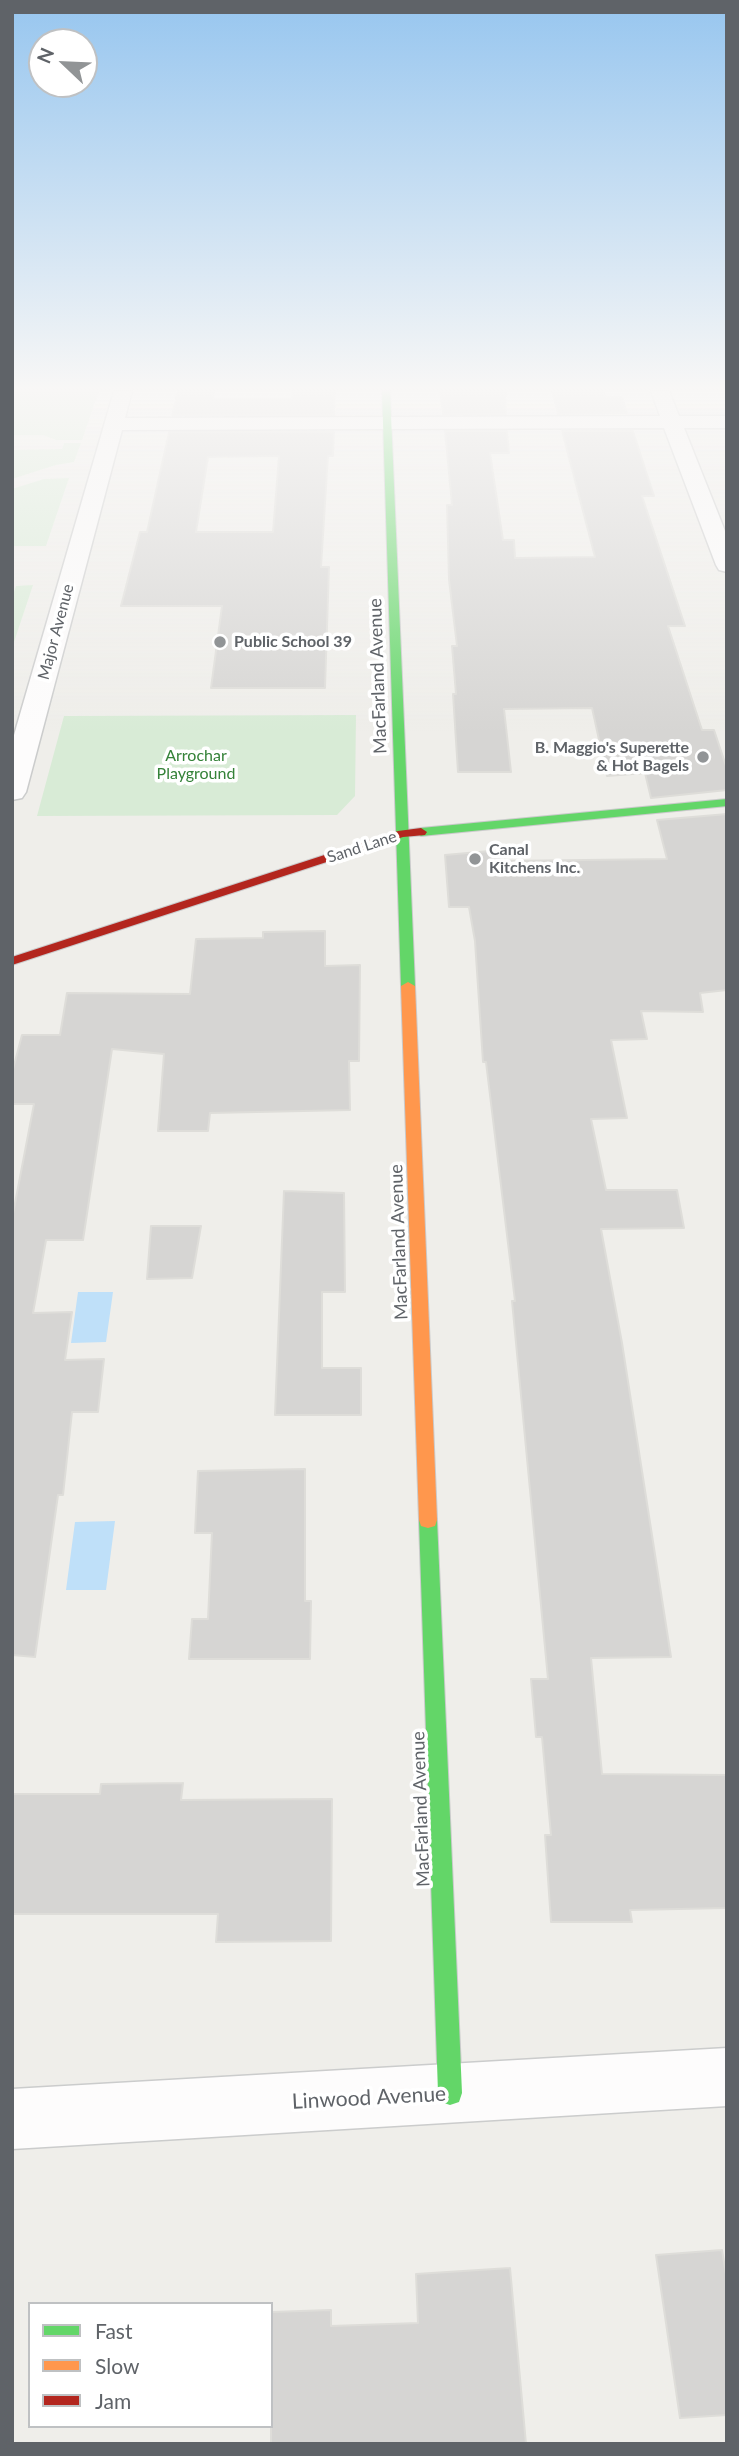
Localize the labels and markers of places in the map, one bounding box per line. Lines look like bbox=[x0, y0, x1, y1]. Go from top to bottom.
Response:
place label: Public School 39 bbox=[234, 632, 352, 652]
marker: Public School 39 bbox=[212, 634, 228, 650]
place label: B. Maggio's Superette & Hot Bagels bbox=[535, 738, 689, 776]
marker: B. Maggio's Superette & Hot Bagels bbox=[695, 749, 711, 765]
place label: Canal Kitchens Inc. bbox=[489, 840, 580, 878]
marker: Canal Kitchens Inc. bbox=[467, 851, 483, 867]

